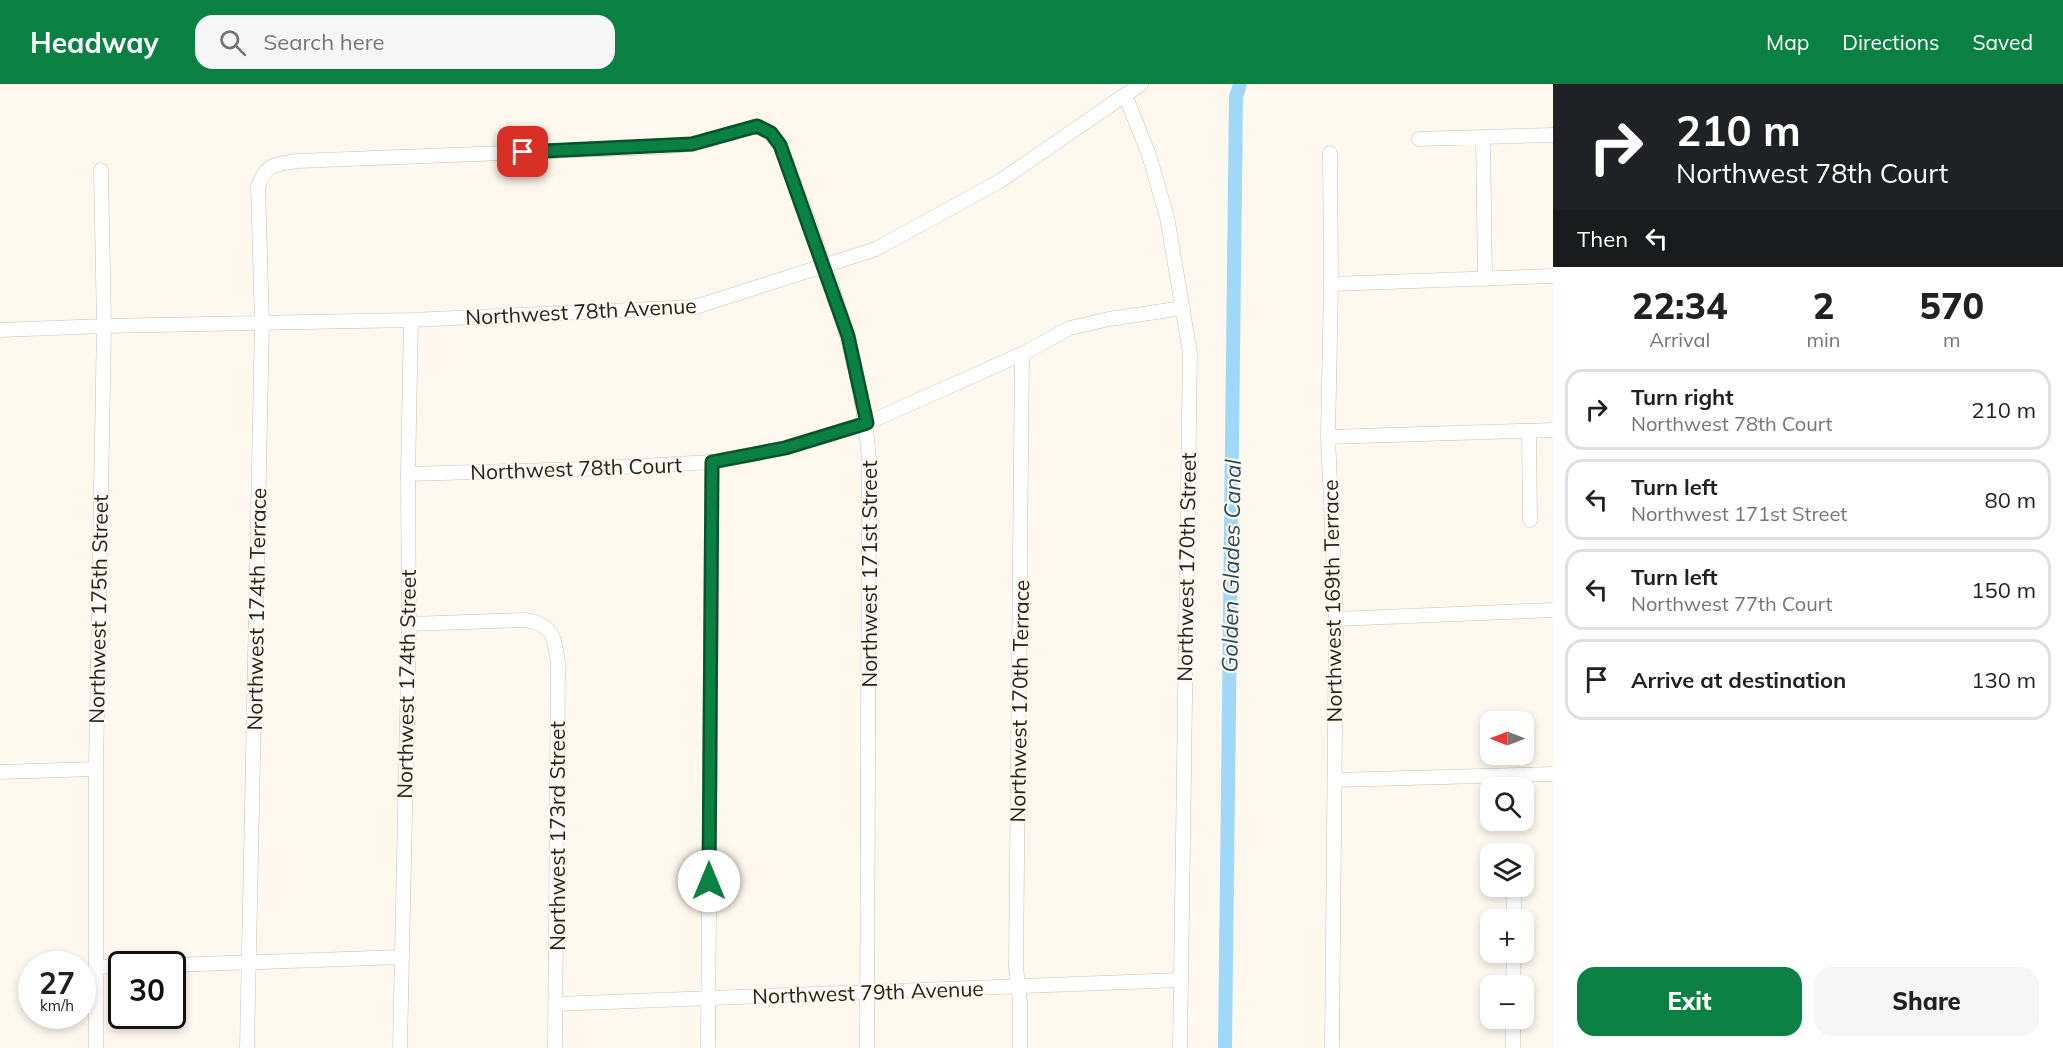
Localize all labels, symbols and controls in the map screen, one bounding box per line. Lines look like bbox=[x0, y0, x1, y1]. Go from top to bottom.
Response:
search box bbox=[195, 15, 615, 69]
text: Headway bbox=[30, 25, 159, 60]
icon: search bbox=[216, 26, 249, 59]
text: Search here bbox=[264, 28, 385, 56]
text: Map bbox=[1766, 29, 1809, 55]
text: Directions bbox=[1842, 29, 1939, 55]
text: Saved bbox=[1972, 29, 2033, 55]
text: 210 m bbox=[1676, 104, 1801, 157]
icon: right bbox=[1577, 108, 1655, 186]
pin bbox=[497, 126, 548, 177]
icon: arrive bbox=[506, 135, 539, 168]
text: Northwest 78th Court bbox=[1676, 156, 1948, 190]
icon: left bbox=[1640, 222, 1673, 255]
text: Then bbox=[1577, 225, 1628, 253]
text: 22:34 bbox=[1632, 283, 1728, 328]
text: 2 bbox=[1813, 283, 1834, 328]
text: 570 bbox=[1919, 283, 1984, 328]
street label: Northwest 78th Avenue bbox=[465, 292, 697, 330]
text: Arrival bbox=[1649, 327, 1710, 352]
text: min bbox=[1806, 327, 1841, 352]
text: m bbox=[1943, 327, 1961, 352]
text: Turn right bbox=[1631, 383, 1734, 411]
icon: right bbox=[1580, 393, 1613, 426]
text: 210 m bbox=[1971, 396, 2036, 424]
text: Northwest 78th Court bbox=[1631, 411, 1833, 436]
street label: Northwest 78th Court bbox=[470, 451, 682, 485]
street label: Northwest 170th Street bbox=[1171, 452, 1201, 682]
water label: Golden Glades Canal bbox=[1215, 458, 1247, 673]
street label: Northwest 171st Street bbox=[856, 460, 882, 688]
text: Turn left bbox=[1631, 473, 1718, 501]
street label: Northwest 169th Terrace bbox=[1317, 479, 1347, 723]
icon: left bbox=[1580, 483, 1613, 516]
text: 80 m bbox=[1985, 486, 2036, 514]
street label: Northwest 174th Terrace bbox=[241, 487, 271, 731]
street label: Northwest 175th Street bbox=[83, 494, 113, 724]
text: Northwest 171st Street bbox=[1631, 501, 1847, 526]
text: Turn left bbox=[1631, 563, 1718, 591]
street label: Northwest 174th Street bbox=[391, 569, 421, 799]
icon: left bbox=[1580, 573, 1613, 606]
text: 150 m bbox=[1971, 576, 2036, 604]
street label: Northwest 170th Terrace bbox=[1004, 579, 1034, 823]
text: Northwest 77th Court bbox=[1631, 591, 1833, 616]
icon: arrive bbox=[1580, 663, 1613, 696]
text: Arrive at destination bbox=[1631, 666, 1846, 694]
text: 130 m bbox=[1971, 666, 2036, 694]
north arrow bbox=[1480, 711, 1534, 765]
map controls bbox=[1480, 711, 1534, 1029]
street label: Northwest 173rd Street bbox=[544, 721, 570, 951]
button: search bbox=[1480, 777, 1534, 831]
button: layers bbox=[1480, 843, 1534, 897]
position arrow bbox=[677, 849, 741, 913]
button: + bbox=[1480, 909, 1534, 963]
speed limit sign: 30 bbox=[108, 951, 186, 1029]
text: 27 bbox=[39, 964, 75, 1002]
button: Exit bbox=[1577, 967, 1802, 1036]
button: Share bbox=[1814, 967, 2039, 1036]
street label: Northwest 79th Avenue bbox=[752, 975, 984, 1009]
button: − bbox=[1480, 975, 1534, 1029]
text: km/h bbox=[40, 996, 74, 1015]

